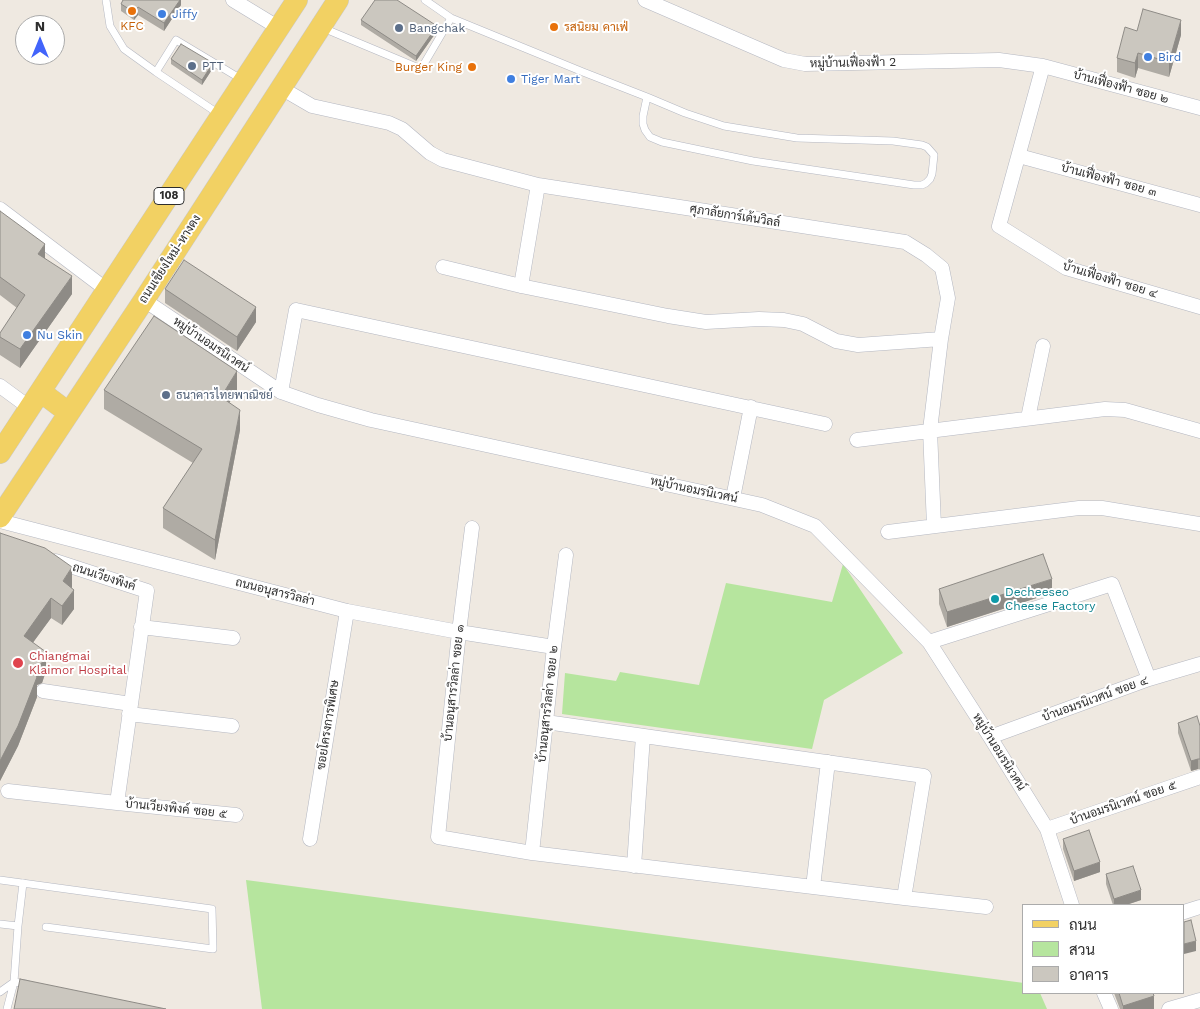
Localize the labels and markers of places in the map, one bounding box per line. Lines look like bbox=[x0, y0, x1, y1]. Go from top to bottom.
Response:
marker: KFC bbox=[126, 5, 138, 17]
place label: Jiffy bbox=[172, 7, 198, 21]
marker: Jiffy bbox=[156, 8, 168, 20]
place label: KFC bbox=[120, 19, 144, 33]
place label: รสนิยม คาเฟ่ bbox=[564, 20, 628, 34]
place label: Bangchak bbox=[409, 21, 465, 35]
marker: รสนิยม คาเฟ่ bbox=[548, 21, 560, 33]
marker: Bangchak bbox=[393, 22, 405, 34]
place label: Bird bbox=[1158, 50, 1181, 64]
marker: Bird bbox=[1142, 51, 1154, 63]
place label: PTT bbox=[202, 59, 224, 73]
marker: PTT bbox=[186, 60, 198, 72]
place label: Burger King bbox=[395, 60, 462, 74]
marker: Burger King bbox=[466, 61, 478, 73]
place label: Tiger Mart bbox=[521, 72, 580, 86]
marker: Tiger Mart bbox=[505, 73, 517, 85]
place label: Nu Skin bbox=[37, 328, 82, 342]
marker: Nu Skin bbox=[21, 329, 33, 341]
place label: ธนาคารไทยพาณิชย์ bbox=[176, 388, 273, 402]
marker: ธนาคารไทยพาณิชย์ bbox=[160, 389, 172, 401]
place label: Decheeseo Cheese Factory bbox=[1005, 585, 1095, 613]
marker: Decheeseo Cheese Factory bbox=[989, 593, 1001, 605]
place label: Chiangmai Klaimor Hospital bbox=[29, 649, 127, 677]
marker: Chiangmai Klaimor Hospital bbox=[11, 656, 25, 670]

